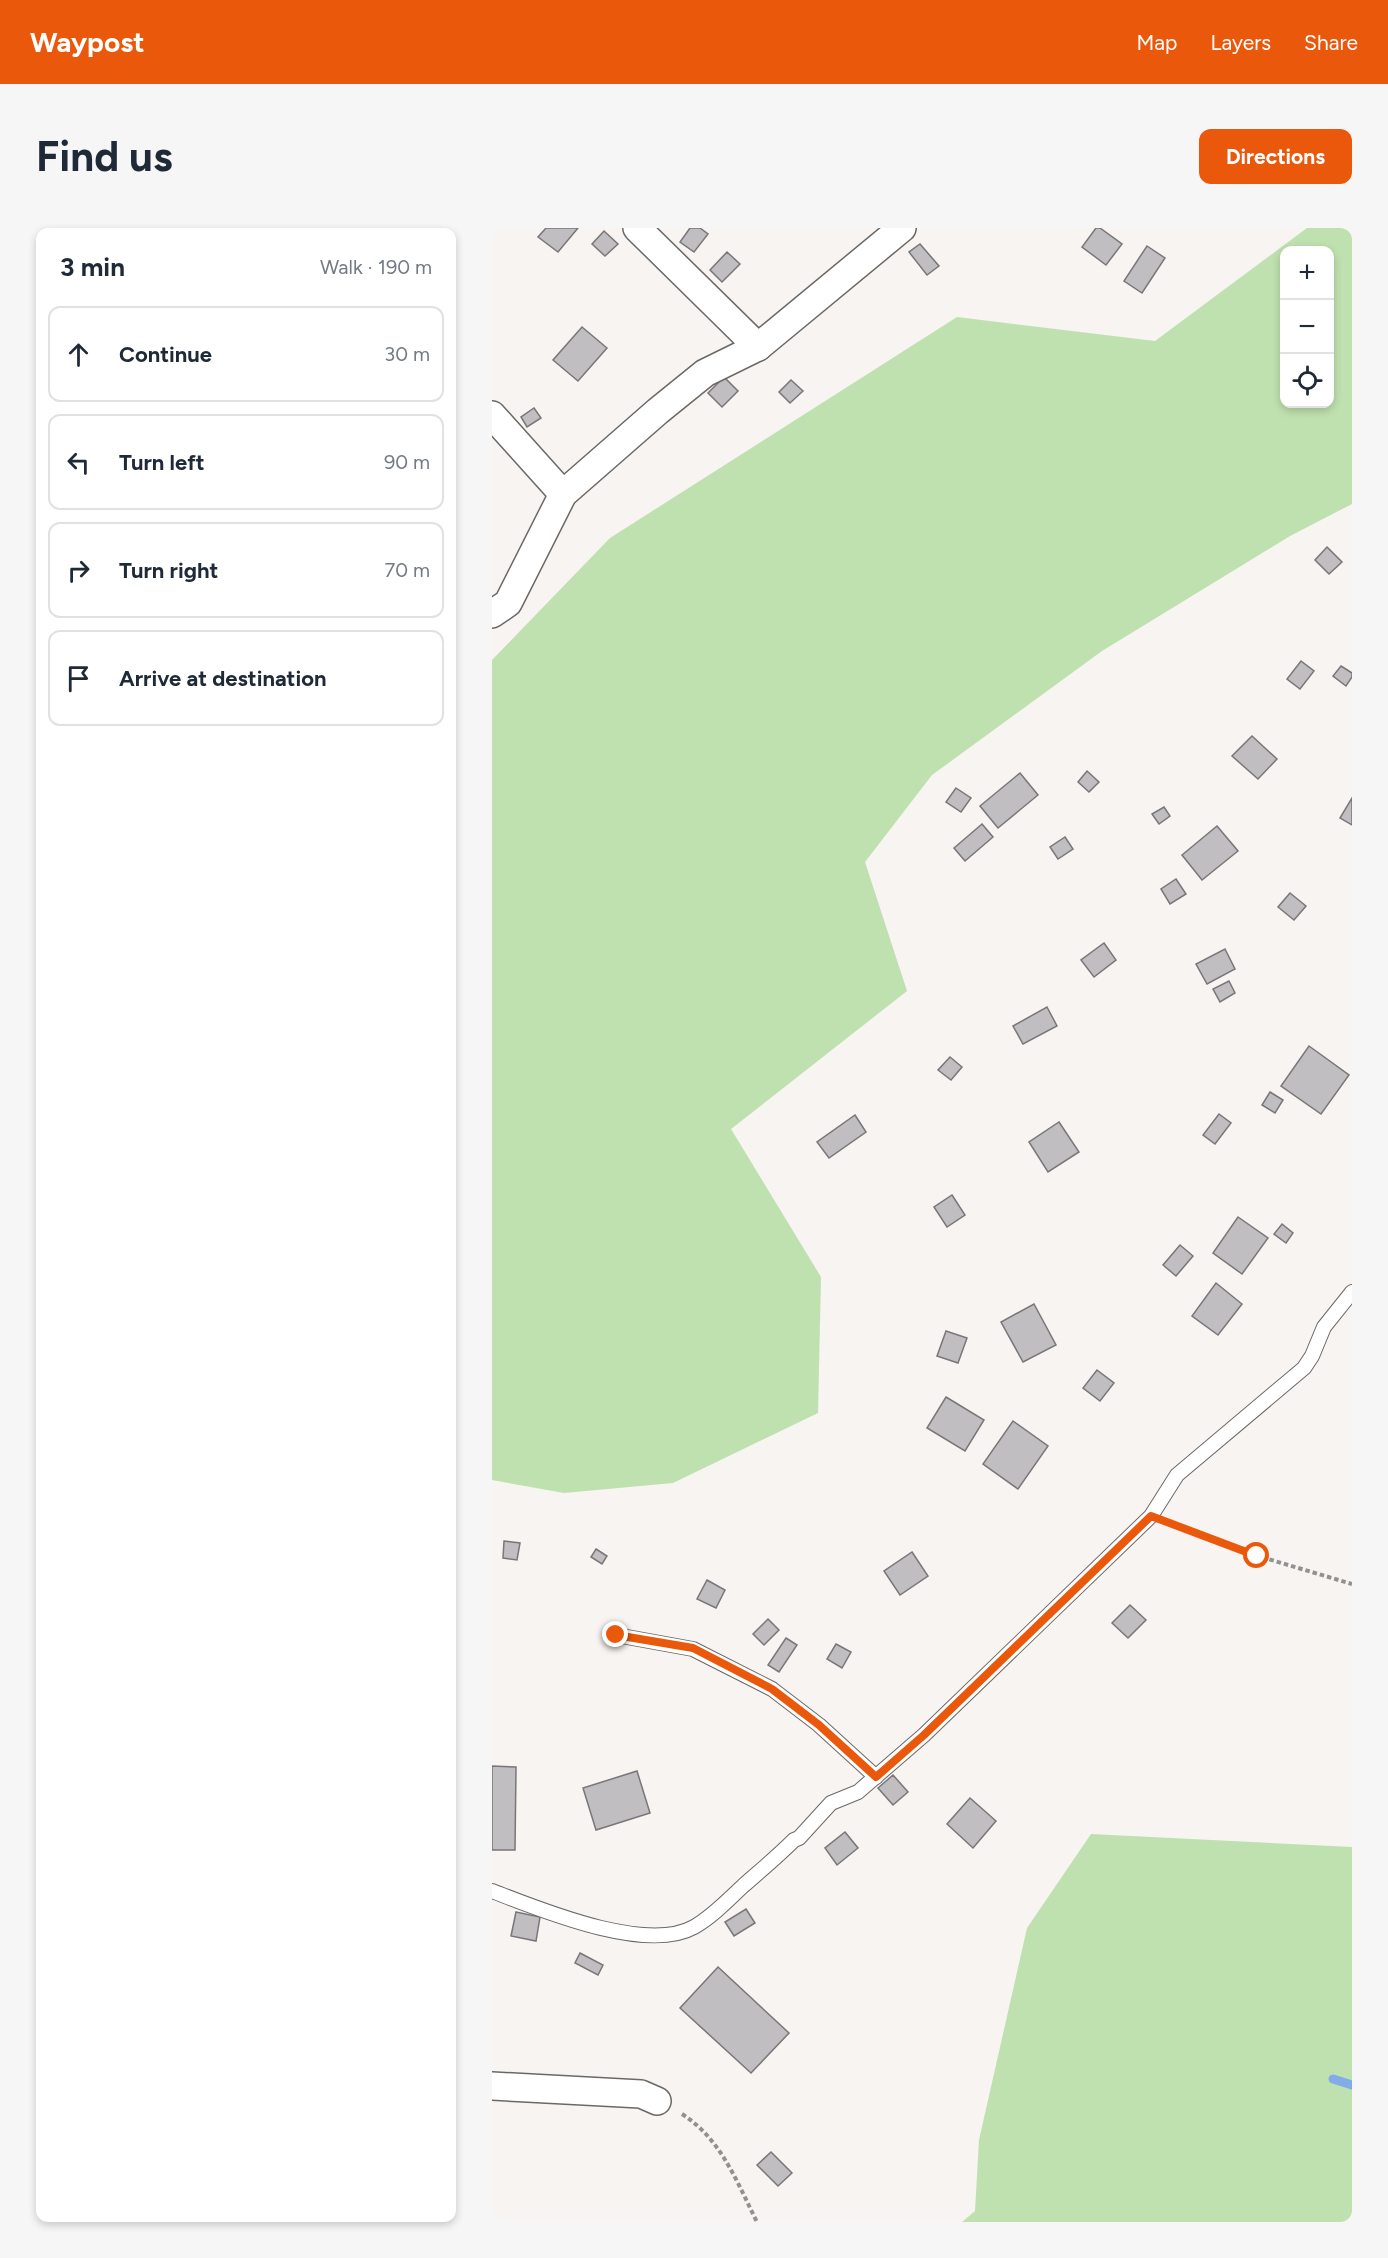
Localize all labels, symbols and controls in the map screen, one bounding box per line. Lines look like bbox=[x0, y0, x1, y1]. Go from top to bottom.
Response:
text: Waypost bbox=[30, 25, 144, 59]
text: Map bbox=[1137, 30, 1177, 55]
text: Layers bbox=[1210, 30, 1271, 55]
text: Share bbox=[1304, 30, 1358, 55]
button: Directions bbox=[1199, 129, 1352, 184]
text: Find us bbox=[36, 131, 173, 182]
map controls bbox=[1280, 246, 1334, 408]
button: + bbox=[1280, 246, 1334, 300]
text: 3 min bbox=[60, 251, 125, 283]
text: Walk · 190 m bbox=[320, 255, 432, 279]
button: − bbox=[1280, 300, 1334, 354]
icon: ahead bbox=[62, 338, 95, 371]
text: Continue bbox=[119, 341, 212, 368]
text: 30 m bbox=[384, 342, 430, 366]
button: locate bbox=[1280, 354, 1334, 408]
icon: left bbox=[62, 446, 95, 479]
text: Turn left bbox=[119, 449, 205, 476]
text: 90 m bbox=[384, 450, 430, 474]
icon: right bbox=[62, 554, 95, 587]
text: Turn right bbox=[119, 557, 218, 584]
text: 70 m bbox=[384, 558, 430, 582]
icon: arrive bbox=[62, 662, 95, 695]
text: Arrive at destination bbox=[119, 665, 327, 692]
route start bbox=[1243, 1542, 1269, 1568]
route end bbox=[602, 1621, 628, 1647]

